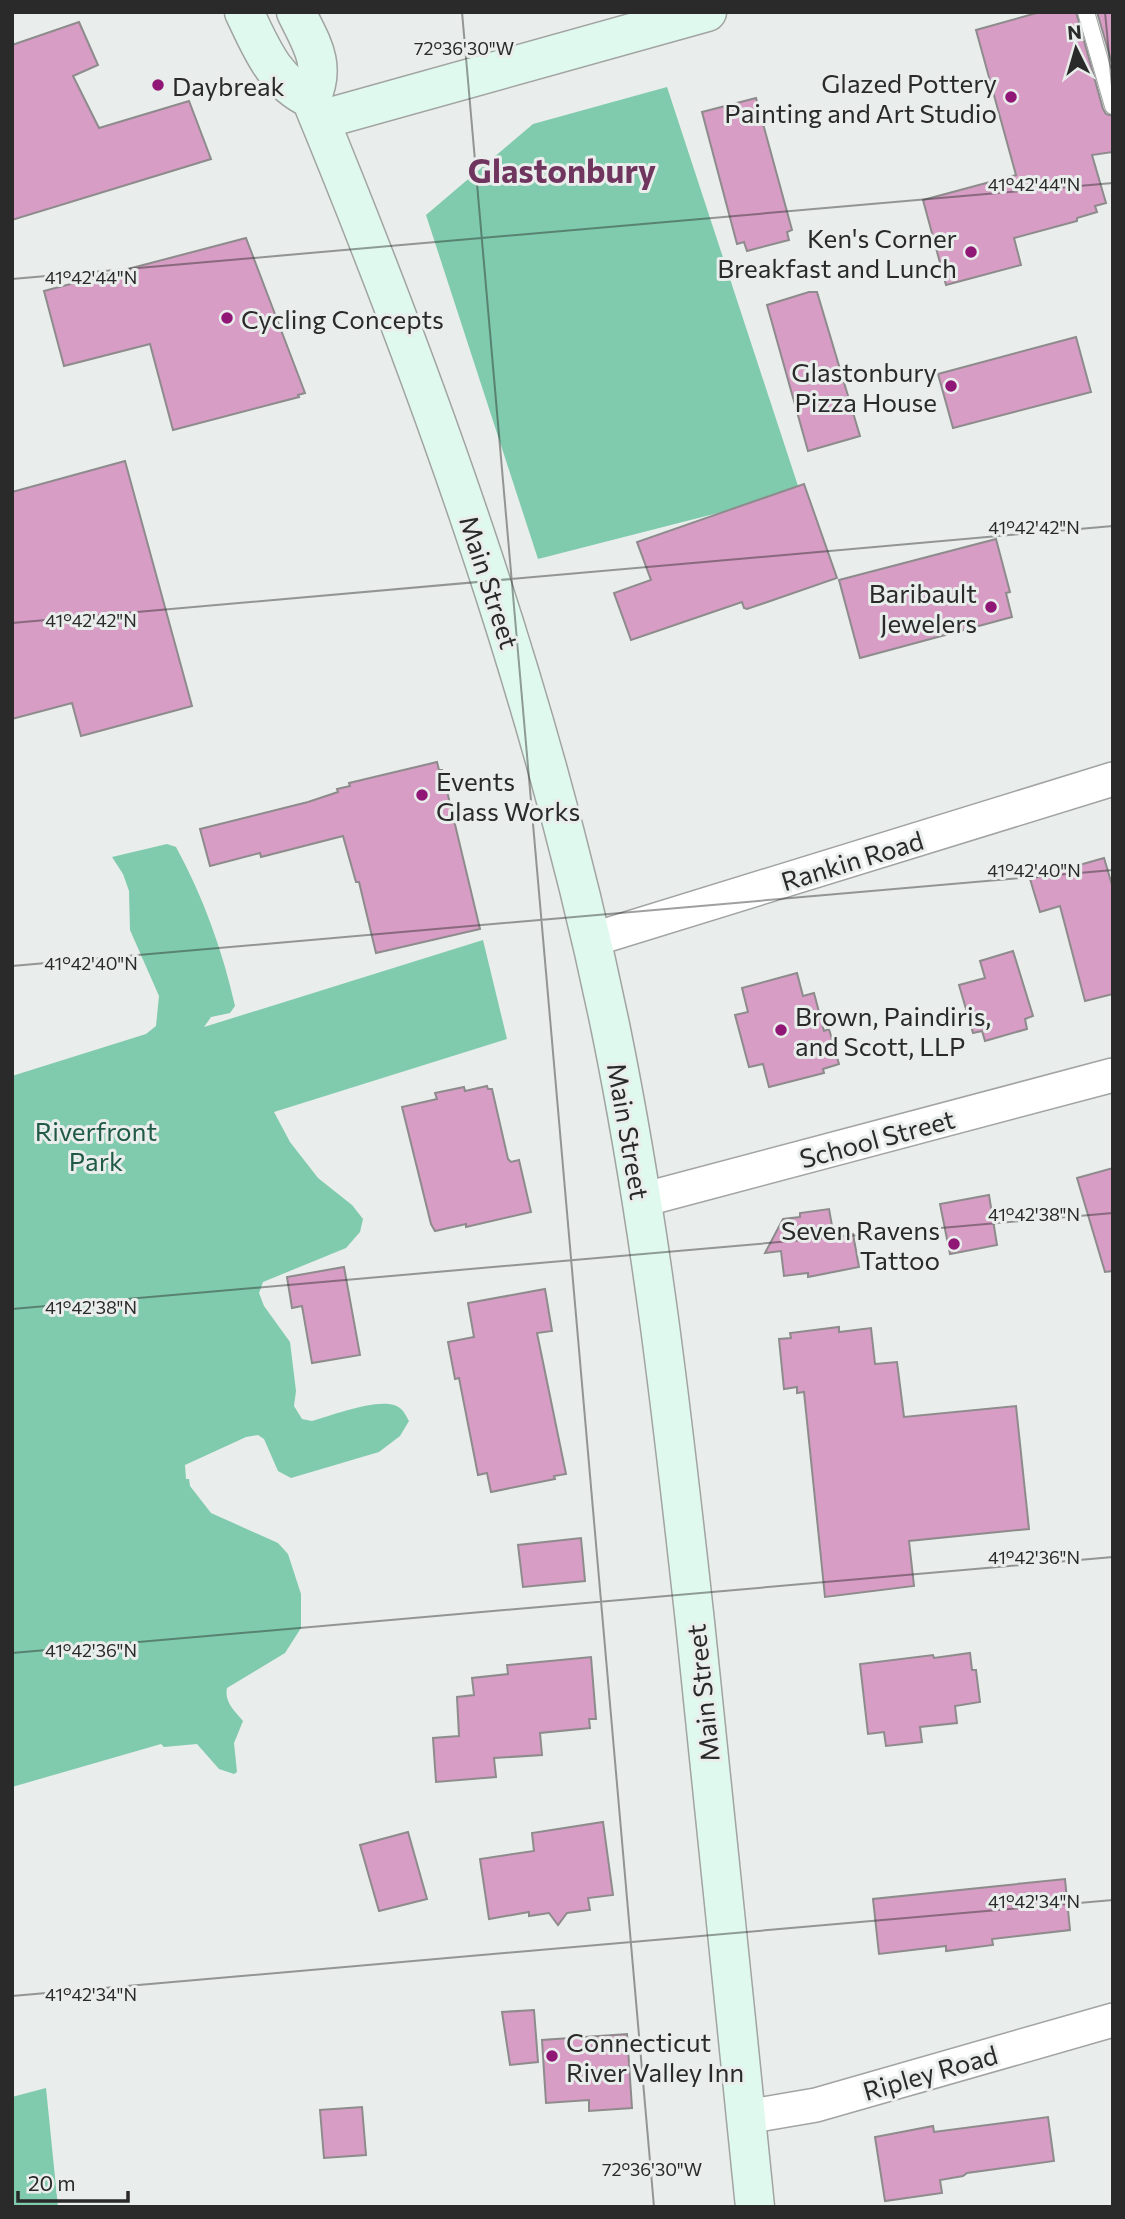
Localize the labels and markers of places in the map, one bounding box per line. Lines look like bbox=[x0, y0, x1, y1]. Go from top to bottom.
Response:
place label: Glazed Pottery Painting and Art Studio bbox=[724, 67, 997, 128]
place label: Daybreak bbox=[172, 70, 285, 101]
marker: Daybreak bbox=[150, 77, 166, 93]
marker: Glazed Pottery Painting and Art Studio bbox=[1003, 89, 1019, 105]
place label: Ken's Corner Breakfast and Lunch bbox=[717, 222, 957, 283]
marker: Ken's Corner Breakfast and Lunch bbox=[963, 244, 979, 260]
place label: Cycling Concepts bbox=[241, 303, 444, 334]
marker: Cycling Concepts bbox=[219, 310, 235, 326]
place label: Glastonbury Pizza House bbox=[791, 356, 937, 417]
marker: Glastonbury Pizza House bbox=[943, 378, 959, 394]
place label: Baribault Jewelers bbox=[869, 577, 977, 638]
marker: Baribault Jewelers bbox=[983, 599, 999, 615]
place label: Events Glass Works bbox=[436, 765, 580, 826]
marker: Events Glass Works bbox=[414, 787, 430, 803]
place label: Brown, Paindiris, and Scott, LLP bbox=[795, 1000, 991, 1061]
marker: Brown, Paindiris, and Scott, LLP bbox=[773, 1022, 789, 1038]
place label: Seven Ravens Tattoo bbox=[781, 1214, 940, 1275]
marker: Seven Ravens Tattoo bbox=[946, 1236, 962, 1252]
place label: Connecticut River Valley Inn bbox=[566, 2026, 744, 2087]
marker: Connecticut River Valley Inn bbox=[544, 2048, 560, 2064]

